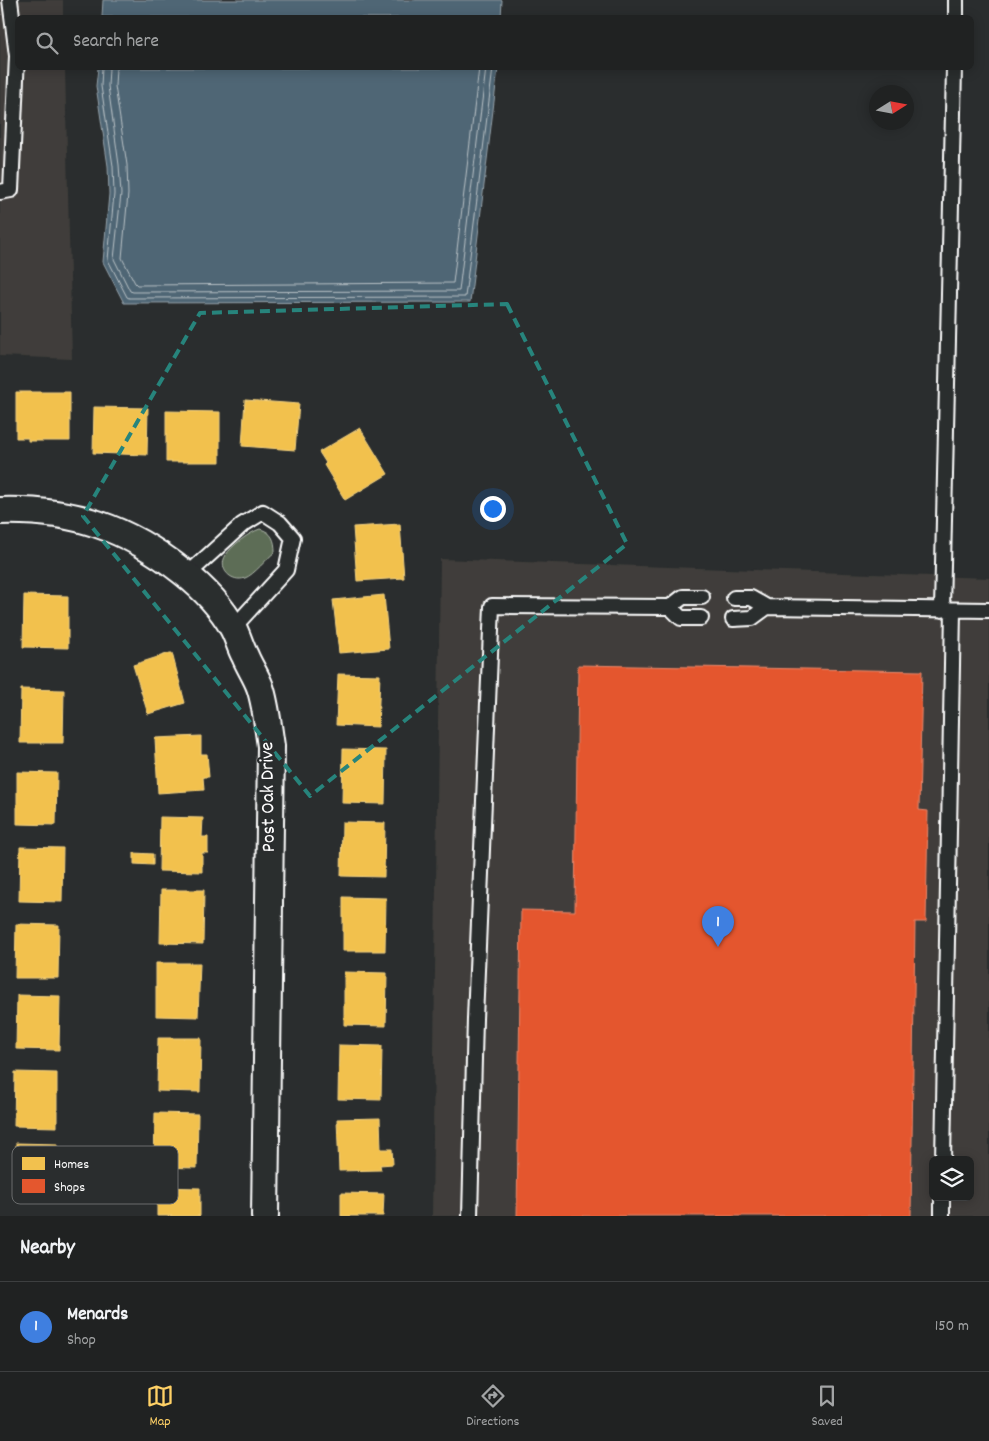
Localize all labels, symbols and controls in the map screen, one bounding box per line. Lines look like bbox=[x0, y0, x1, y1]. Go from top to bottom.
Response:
search box bbox=[15, 15, 974, 70]
icon: search bbox=[33, 29, 61, 57]
text: Search here bbox=[73, 29, 159, 56]
north arrow bbox=[869, 85, 914, 130]
your location bbox=[480, 496, 506, 522]
street label: Post Oak Drive bbox=[254, 741, 284, 853]
pin: 1 bbox=[702, 906, 734, 947]
legend bbox=[12, 1146, 178, 1204]
text: Homes bbox=[54, 1155, 89, 1175]
map controls bbox=[929, 1156, 974, 1201]
button: layers bbox=[929, 1156, 974, 1201]
text: Shops bbox=[54, 1178, 85, 1198]
text: Nearby bbox=[20, 1234, 75, 1264]
text: Menards bbox=[67, 1302, 128, 1329]
text: 1 bbox=[34, 1315, 38, 1338]
text: 150 m bbox=[935, 1315, 969, 1338]
text: Shop bbox=[67, 1329, 96, 1352]
tab: Map bbox=[146, 1382, 174, 1432]
tab: Directions bbox=[466, 1382, 519, 1432]
tab: Saved bbox=[812, 1382, 843, 1432]

